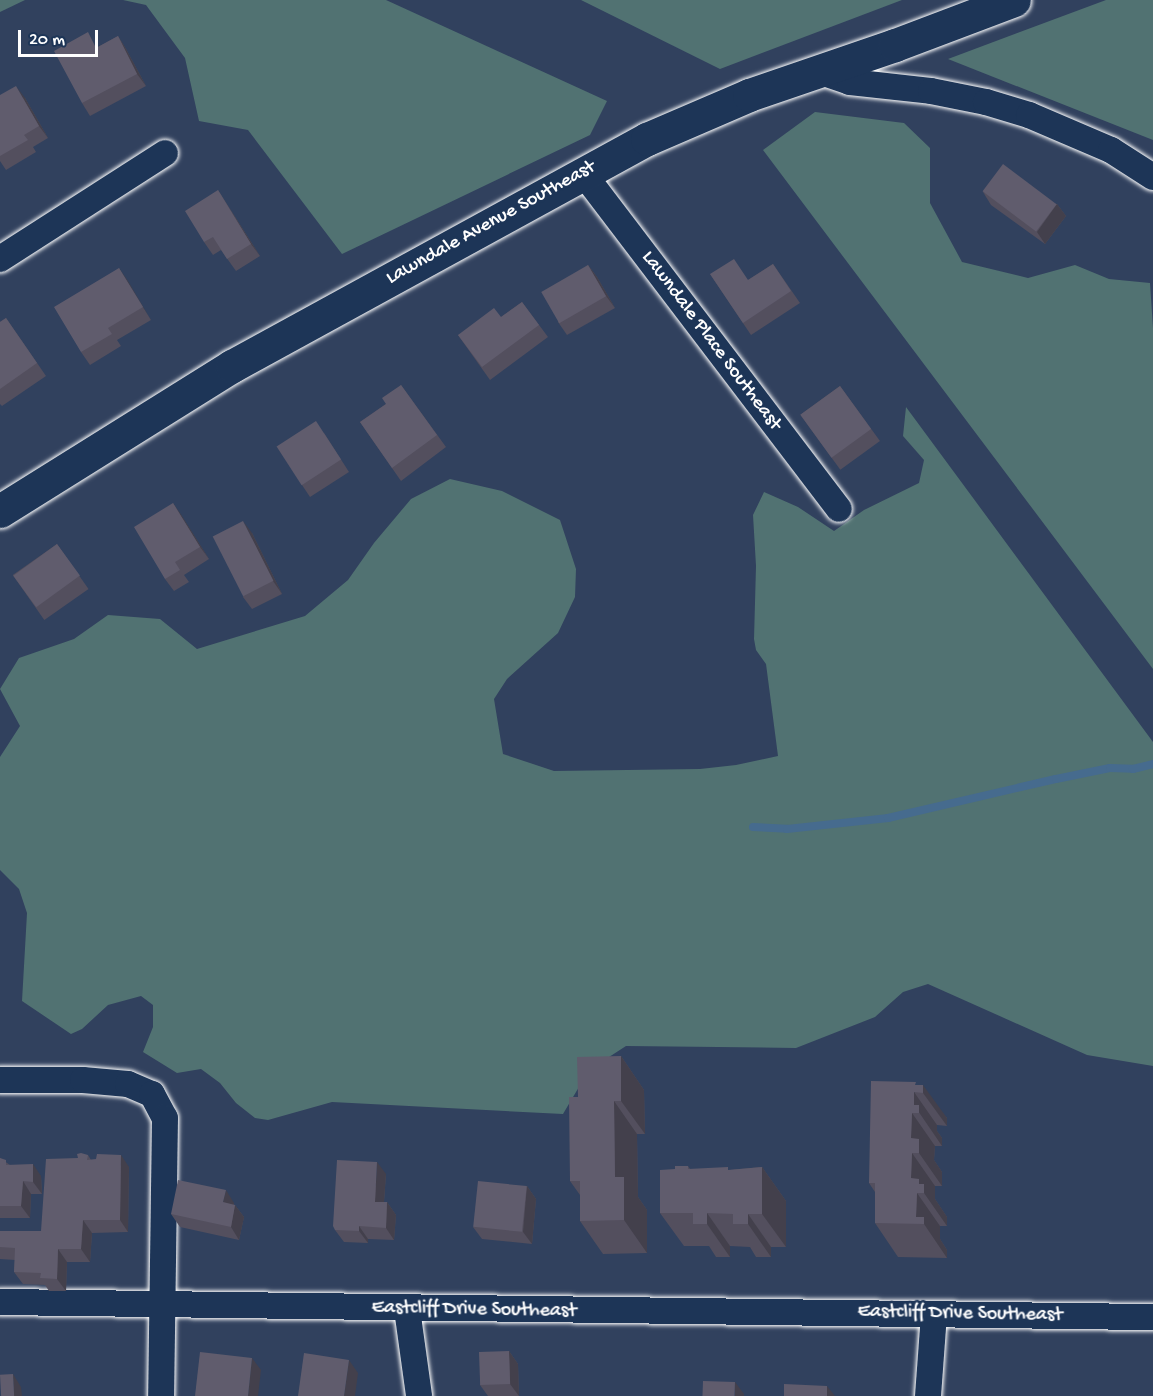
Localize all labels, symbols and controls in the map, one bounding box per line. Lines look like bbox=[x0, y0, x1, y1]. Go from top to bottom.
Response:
scale bar bbox=[21, 18, 100, 56]
text: 20 m bbox=[29, 30, 65, 51]
street label: Lawndale Avenue Southeast bbox=[382, 155, 600, 291]
street label: Lawndale Place Southeast bbox=[636, 246, 786, 436]
street label: Eastcliff Drive Southeast bbox=[371, 1296, 577, 1324]
street label: Eastcliff Drive Southeast bbox=[857, 1300, 1063, 1328]

